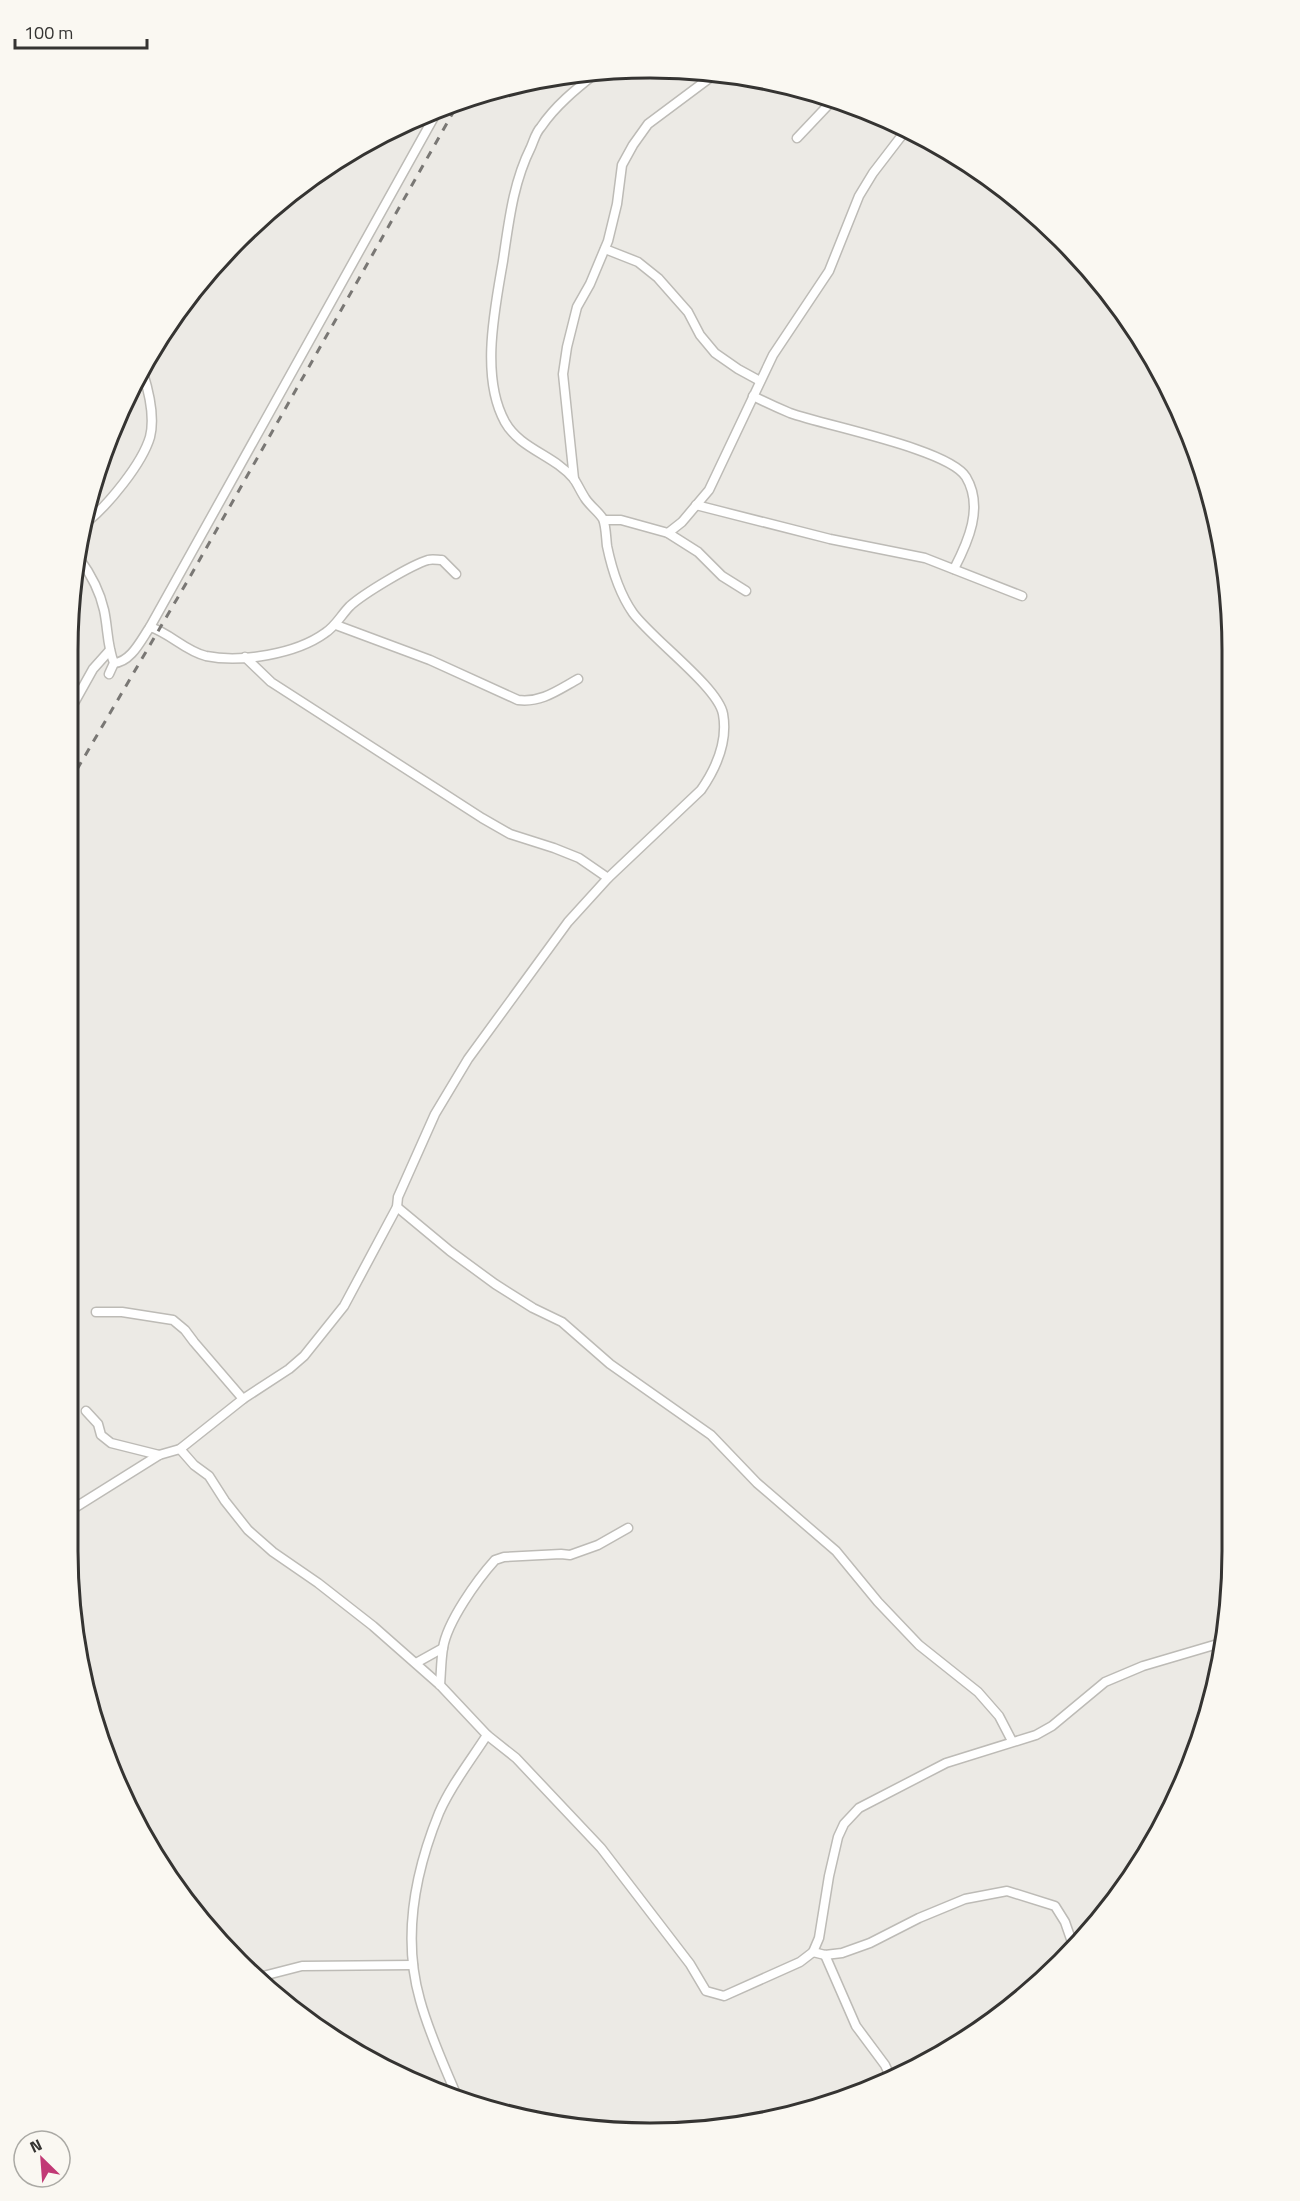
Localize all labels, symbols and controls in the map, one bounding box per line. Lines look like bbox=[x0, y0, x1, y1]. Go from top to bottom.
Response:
scale bar bbox=[15, 12, 147, 50]
text: 100 m bbox=[24, 19, 73, 46]
north arrow bbox=[12, 2129, 72, 2189]
text: N bbox=[26, 2132, 46, 2159]

